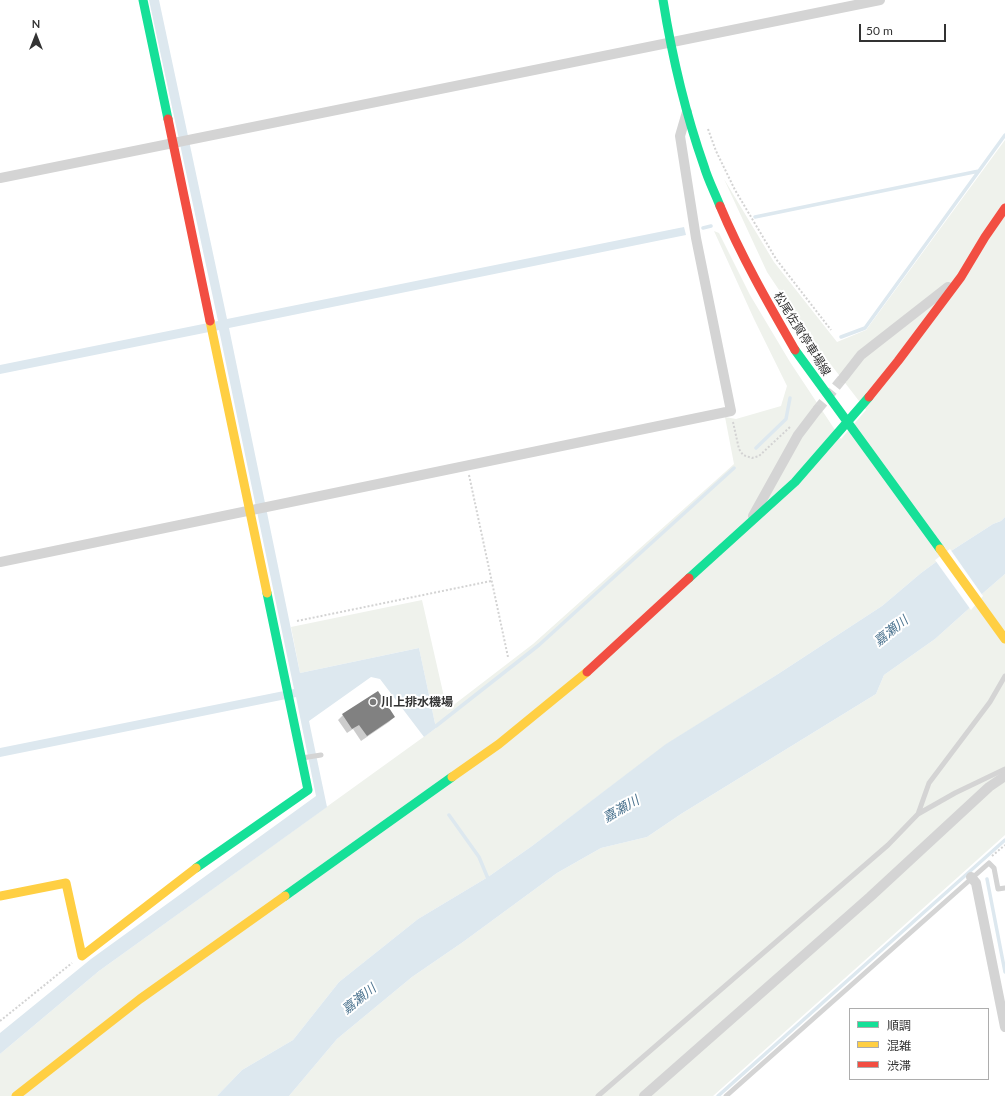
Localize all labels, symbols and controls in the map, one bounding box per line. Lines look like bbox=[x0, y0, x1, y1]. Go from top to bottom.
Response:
north arrow bbox=[16, 16, 56, 56]
scale bar bbox=[861, 16, 948, 42]
text: N bbox=[32, 17, 40, 30]
text: 50 m bbox=[866, 23, 893, 38]
street label: 松尾佐賀停車場線 bbox=[770, 289, 834, 379]
water label: 嘉瀬川 bbox=[871, 613, 911, 649]
place label: 川上排水機場 bbox=[381, 695, 453, 709]
marker: 川上排水機場 bbox=[368, 697, 378, 707]
water label: 嘉瀬川 bbox=[600, 792, 642, 826]
water label: 嘉瀬川 bbox=[339, 981, 379, 1017]
legend bbox=[849, 1008, 989, 1080]
text: 順調 bbox=[887, 1018, 911, 1033]
text: 混雑 bbox=[887, 1038, 911, 1053]
text: 渋滞 bbox=[887, 1058, 911, 1073]

